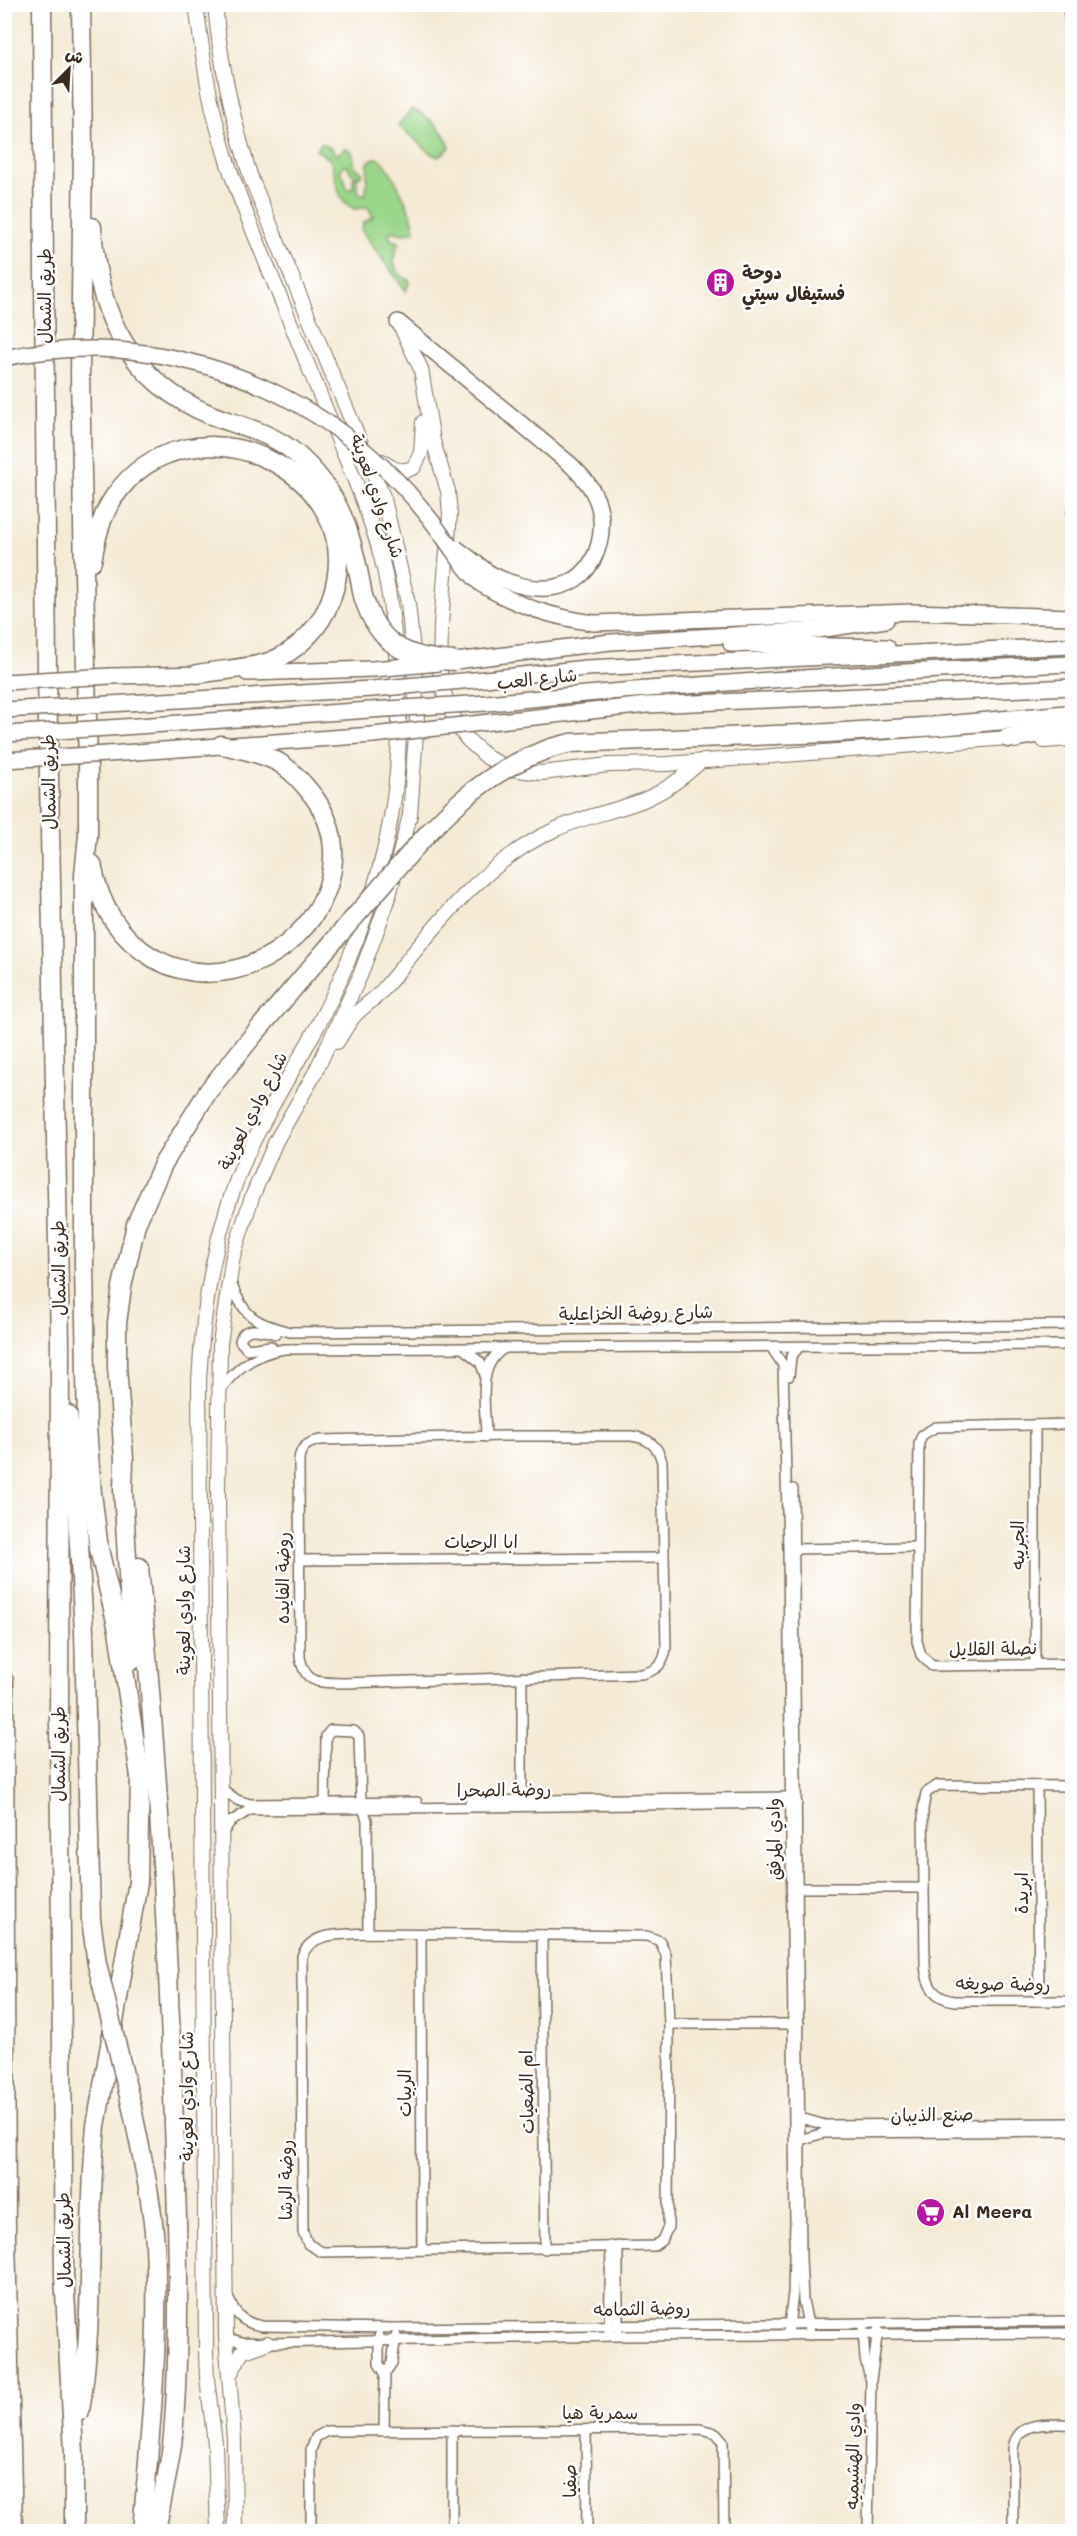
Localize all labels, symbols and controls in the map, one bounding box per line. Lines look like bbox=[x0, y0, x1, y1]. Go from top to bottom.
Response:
north arrow bbox=[39, 39, 99, 99]
text: ش bbox=[63, 42, 88, 68]
street label: طريق الشمال bbox=[32, 248, 56, 344]
place label: دوحة فستيفال سيتي bbox=[742, 260, 845, 310]
building icon: دوحة فستيفال سيتي bbox=[705, 267, 737, 299]
street label: شارع وادي لعوينة bbox=[344, 430, 410, 562]
street label: شارع العب bbox=[496, 662, 578, 695]
street label: طريق الشمال bbox=[35, 734, 61, 830]
street label: شارع وادي لعوينة bbox=[212, 1047, 294, 1175]
street label: طريق الشمال bbox=[45, 1220, 71, 1316]
street label: شارع روضة الخزاعلية bbox=[559, 1299, 713, 1326]
street label: الجريبه bbox=[1005, 1520, 1029, 1570]
street label: ابا الرحيات bbox=[444, 1529, 518, 1553]
street label: روضة الفايده bbox=[270, 1532, 294, 1624]
street label: شارع وادي لعوينة bbox=[171, 1545, 197, 1675]
street label: نصلة القلايل bbox=[949, 1635, 1037, 1661]
street label: طريق الشمال bbox=[46, 1706, 70, 1802]
street label: روضة الصحرا bbox=[456, 1776, 552, 1802]
street label: وادي المرفق bbox=[760, 1797, 788, 1881]
street label: ابريدة bbox=[1009, 1872, 1033, 1914]
street label: روضة صويغه bbox=[955, 1970, 1051, 1996]
street label: شارع وادي لعوينة bbox=[174, 2031, 200, 2161]
street label: ام الضعيات bbox=[513, 2050, 542, 2134]
street label: الربيات bbox=[392, 2069, 416, 2117]
street label: صنع الذيبان bbox=[890, 2101, 974, 2129]
street label: روضة الرشا bbox=[273, 2140, 297, 2220]
street label: طريق الشمال bbox=[50, 2192, 76, 2288]
supermarket icon: Al Meera bbox=[915, 2196, 947, 2228]
place label: Al Meera bbox=[952, 2199, 1032, 2223]
street label: روضة الثمامه bbox=[593, 2295, 691, 2321]
street label: سمرية هيا bbox=[562, 2400, 638, 2424]
street label: وادي الهشيميه bbox=[839, 2402, 867, 2510]
street label: صفيا bbox=[557, 2464, 581, 2498]

